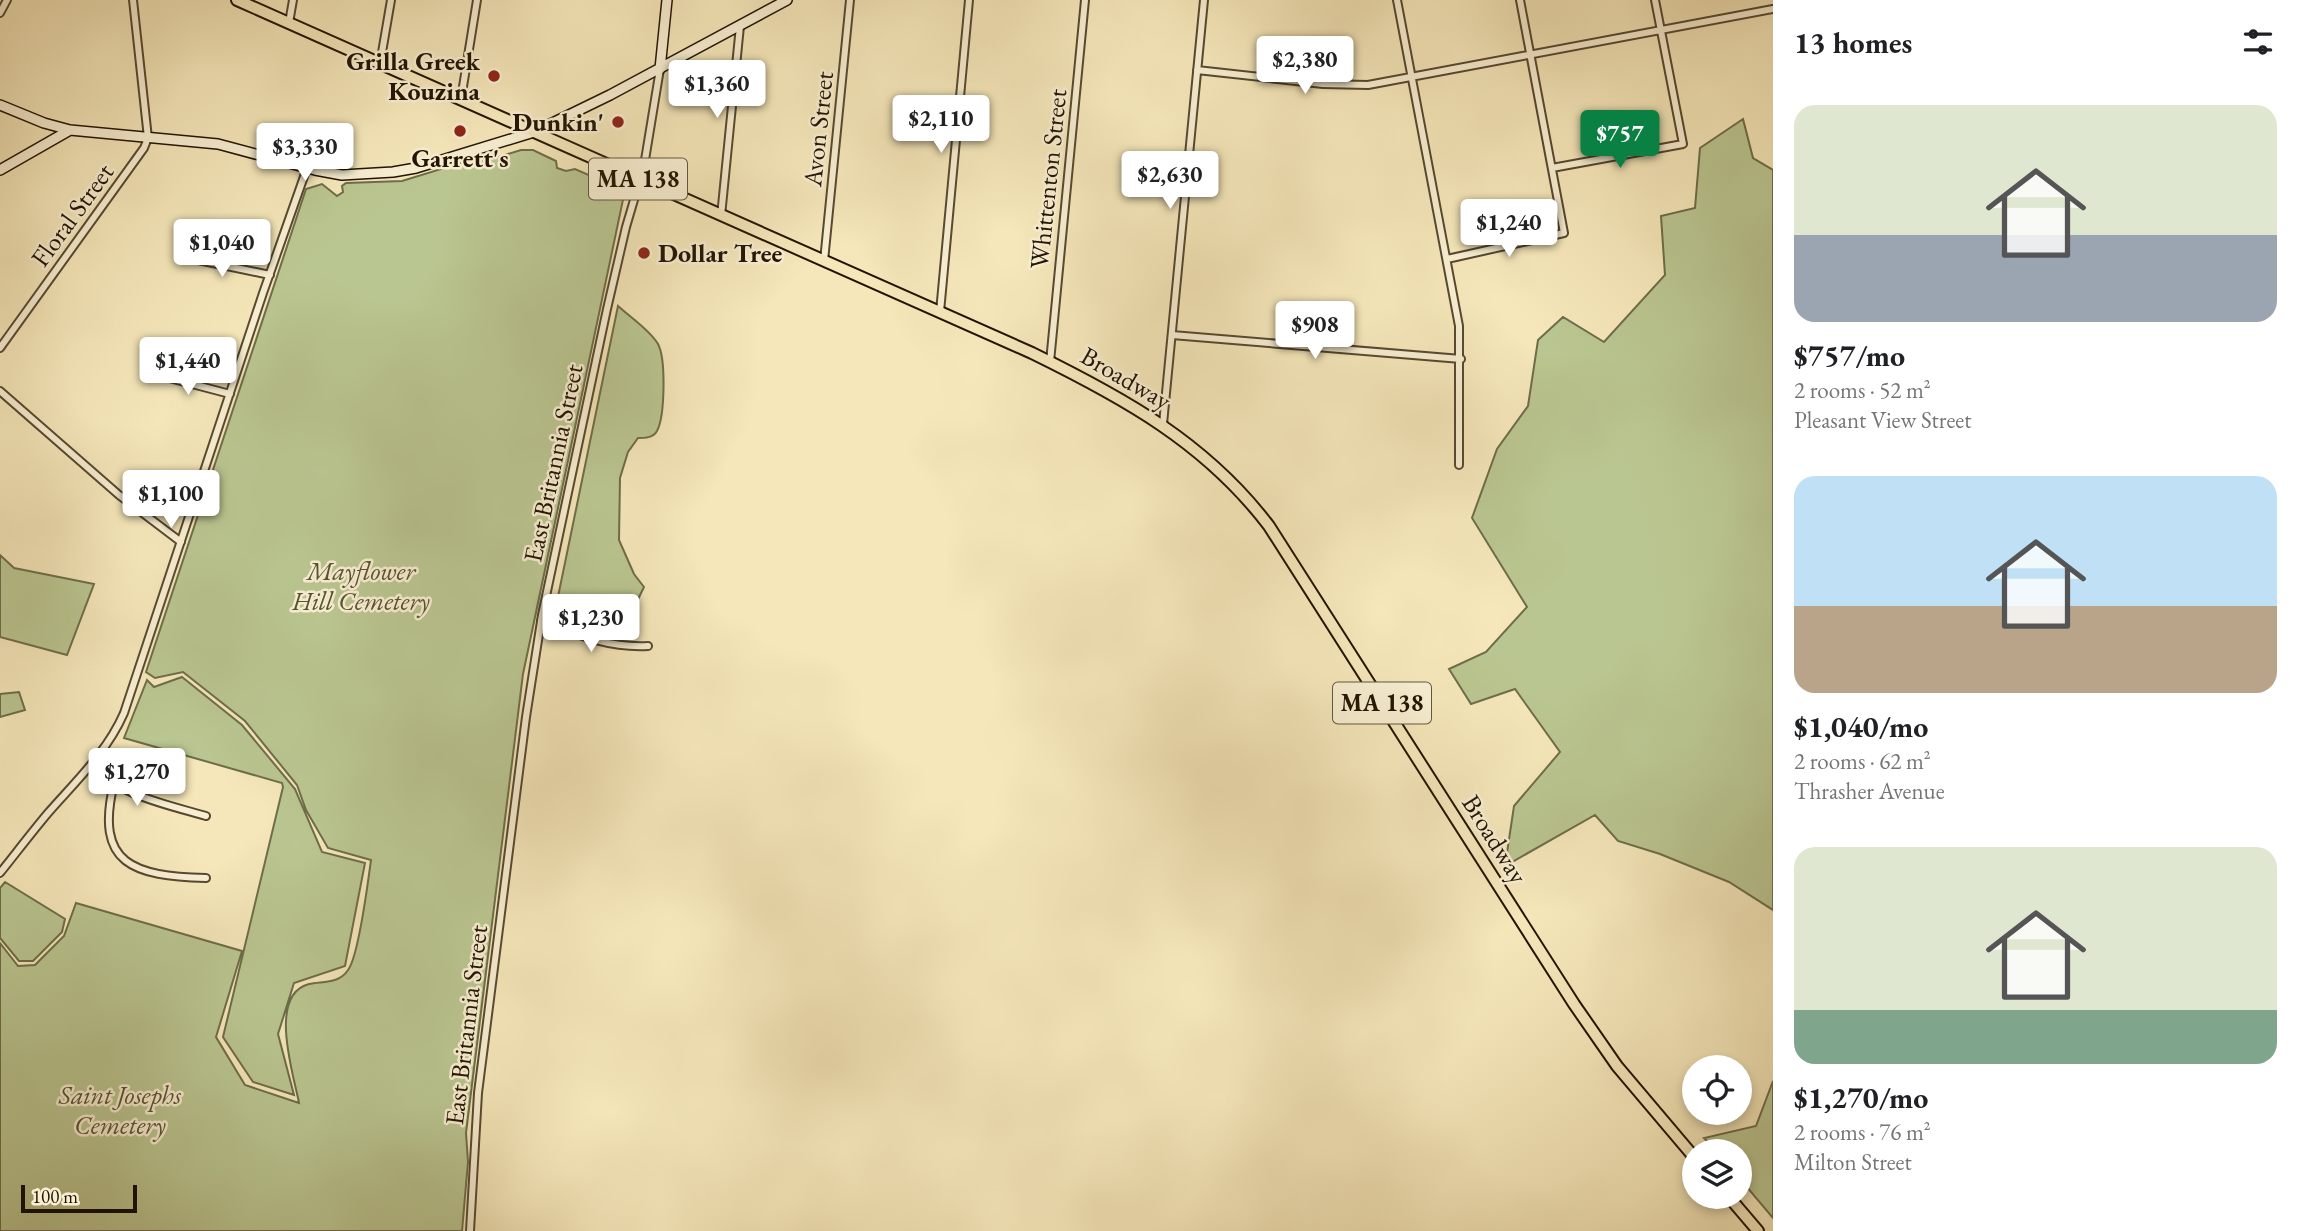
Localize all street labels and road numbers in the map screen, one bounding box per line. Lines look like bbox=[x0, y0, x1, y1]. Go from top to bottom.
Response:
street label: Avon Street bbox=[795, 70, 841, 189]
street label: Whittenton Street bbox=[1022, 87, 1074, 271]
street label: Floral Street bbox=[23, 156, 121, 274]
road number: MA 138 bbox=[589, 159, 687, 200]
street label: Broadway bbox=[1075, 339, 1178, 418]
street label: East Britannia Street bbox=[515, 361, 591, 565]
road number: MA 138 bbox=[1333, 682, 1431, 724]
street label: Broadway bbox=[1454, 788, 1536, 890]
street label: East Britannia Street bbox=[437, 923, 495, 1127]

